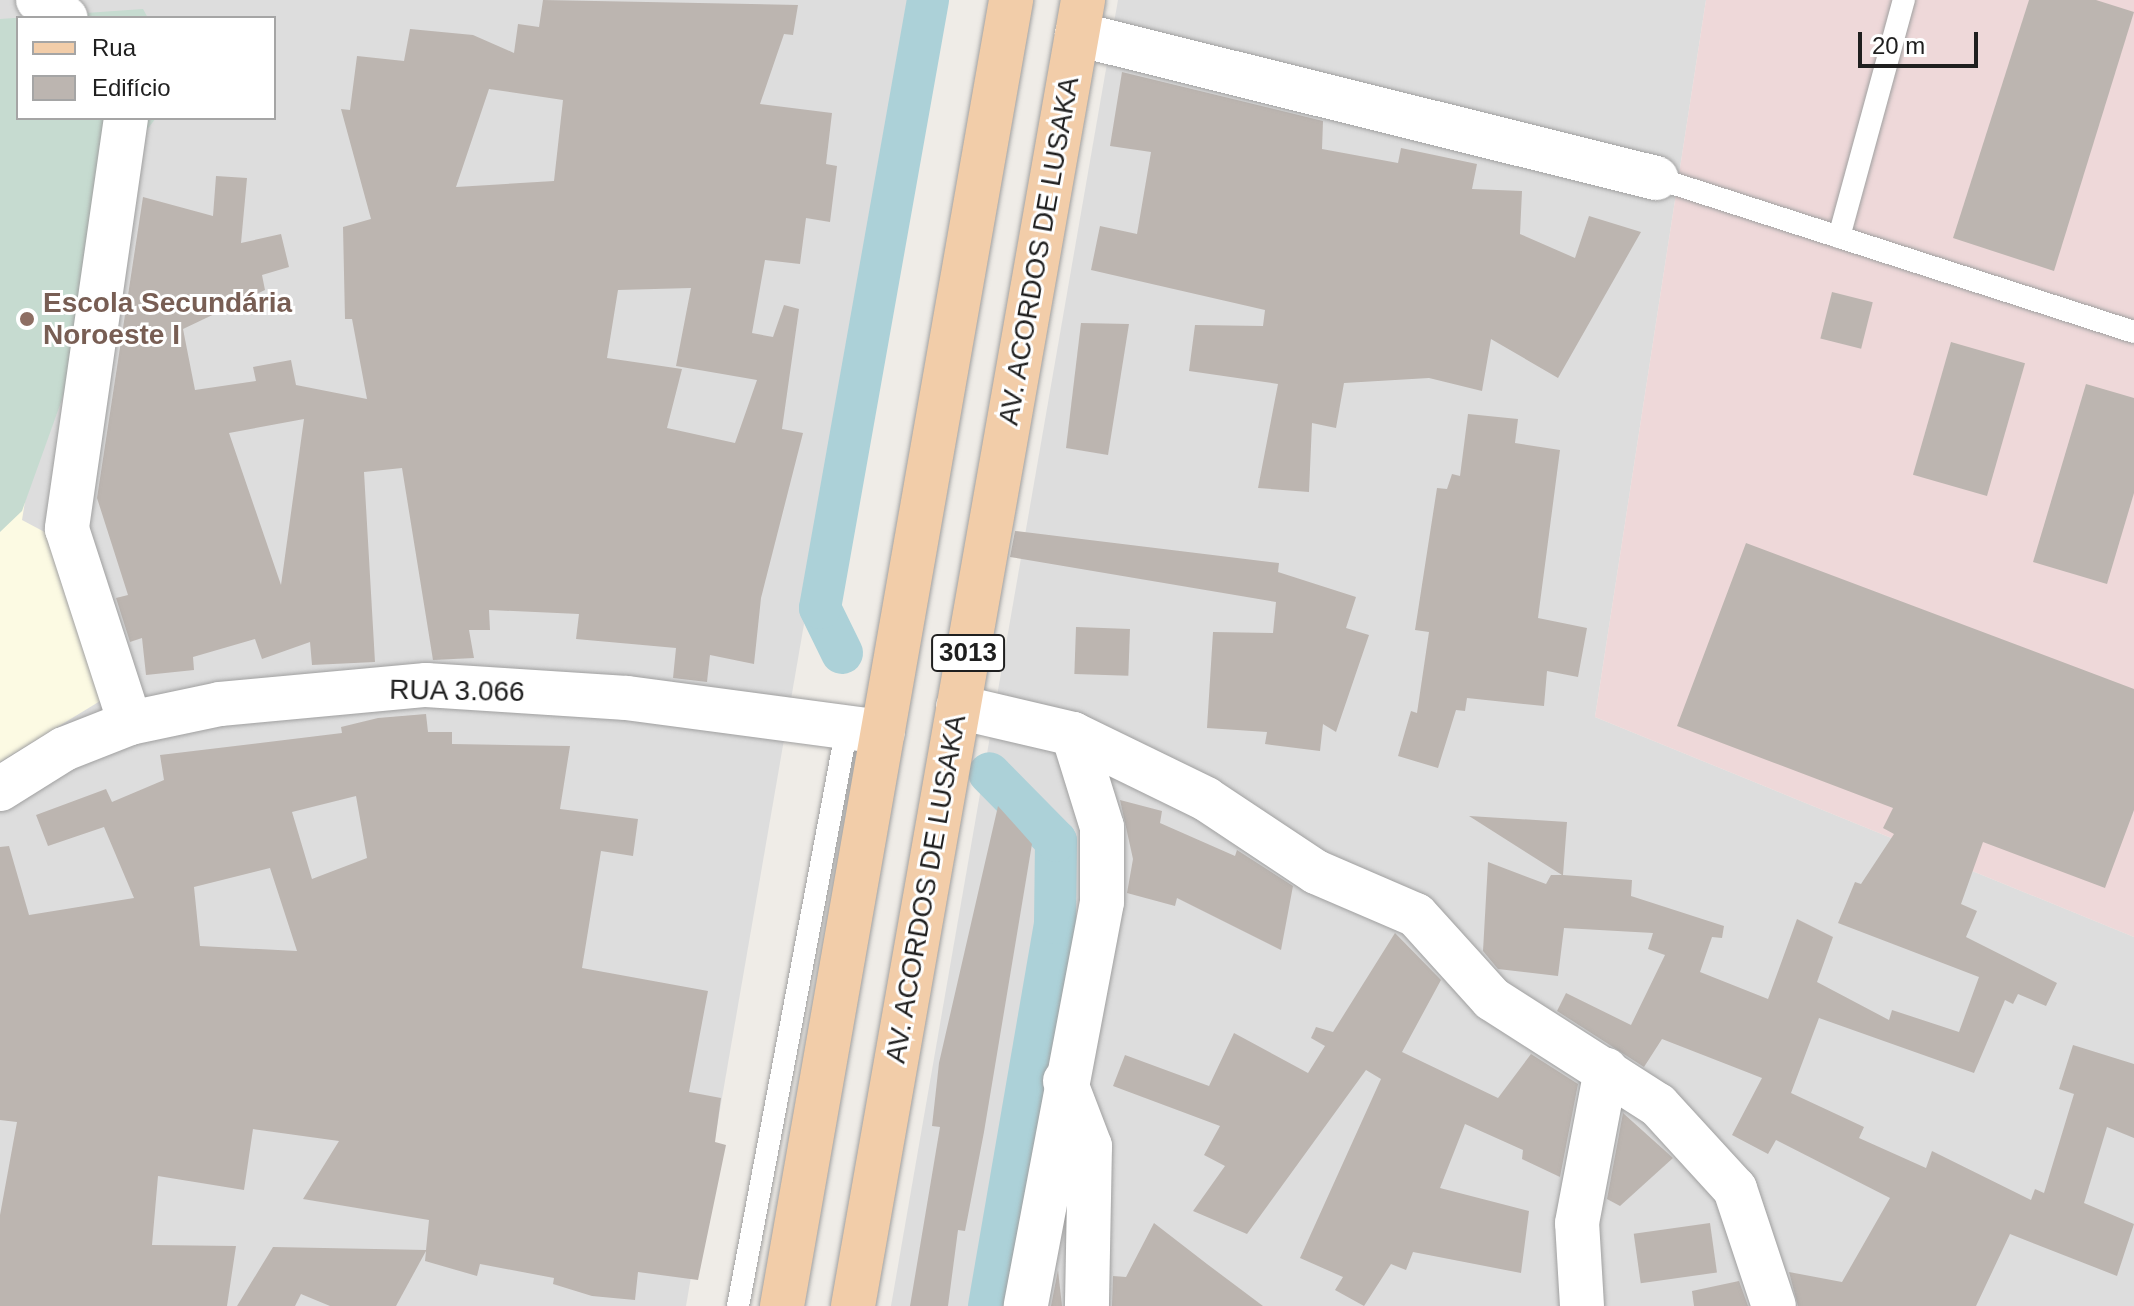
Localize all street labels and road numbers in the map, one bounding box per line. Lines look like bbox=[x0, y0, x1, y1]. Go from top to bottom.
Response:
street label: AV. ACORDOS DE LUSAKA bbox=[992, 73, 1086, 429]
road number: 3013 bbox=[930, 631, 1006, 675]
street label: RUA 3.066 bbox=[388, 673, 526, 709]
street label: AV. ACORDOS DE LUSAKA bbox=[879, 711, 973, 1067]

